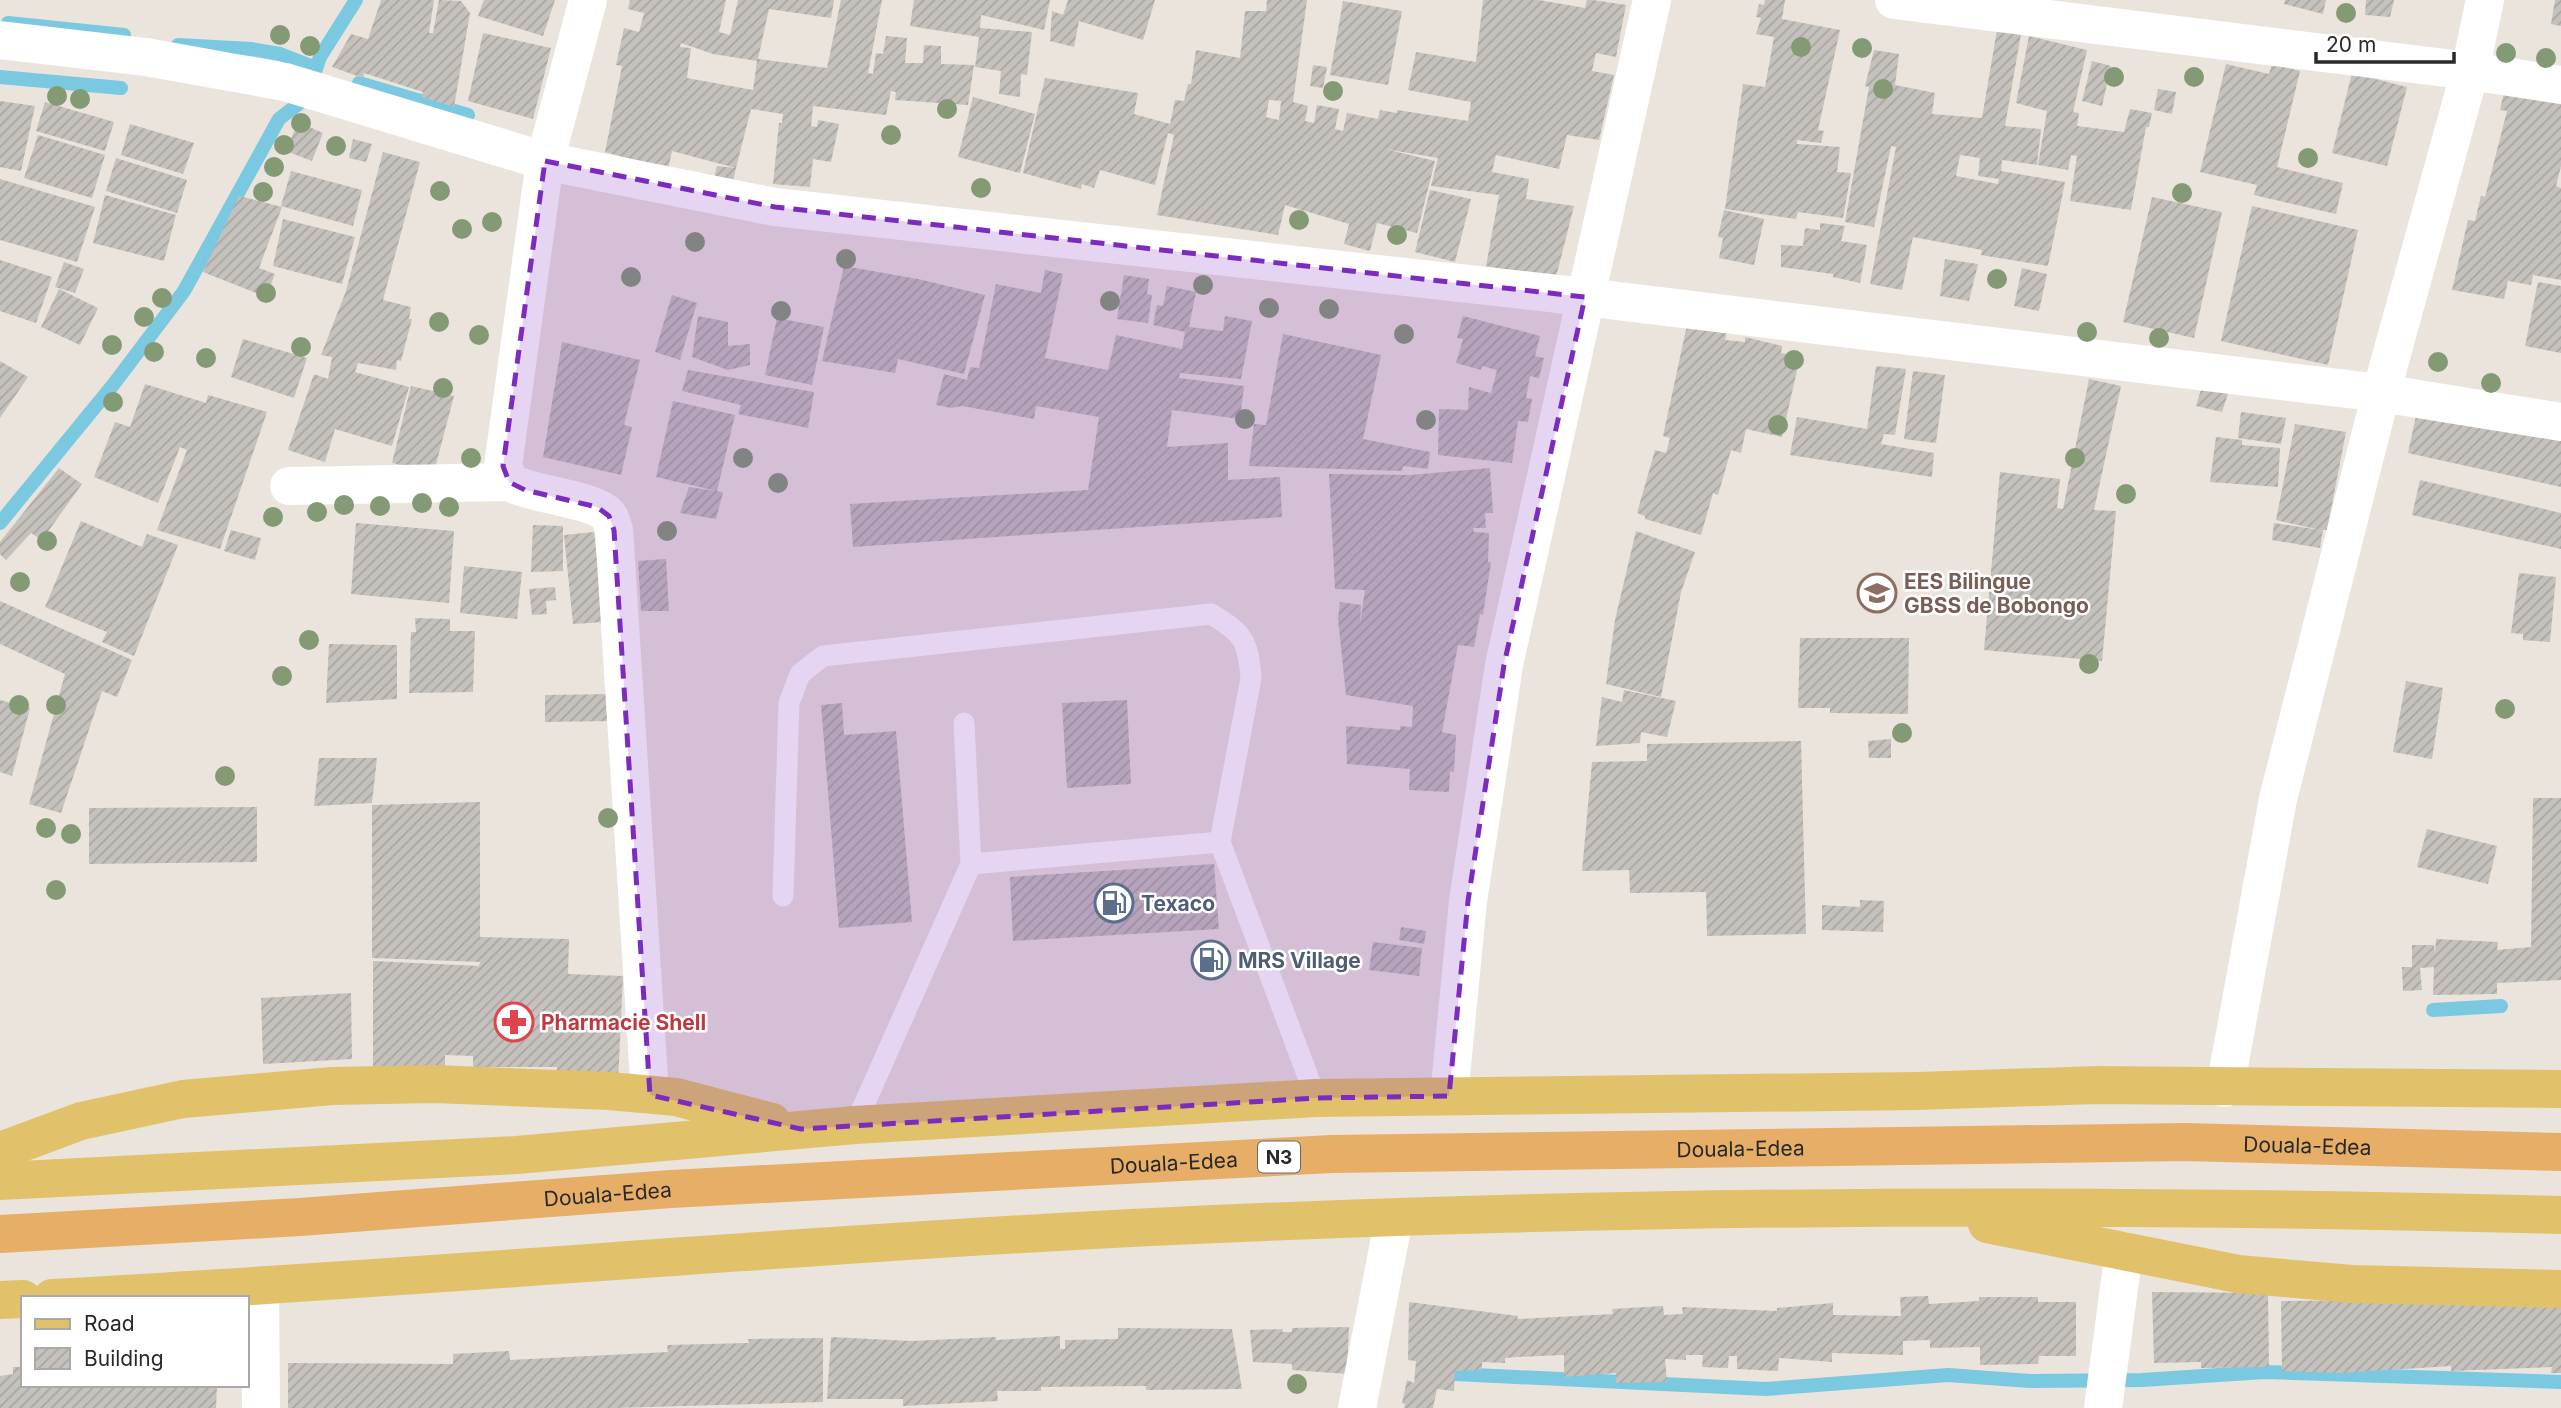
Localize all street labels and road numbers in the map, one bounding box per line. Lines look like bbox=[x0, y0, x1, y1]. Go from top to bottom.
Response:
street label: Douala-Edea bbox=[2243, 1131, 2372, 1159]
street label: Douala-Edea bbox=[1676, 1135, 1805, 1162]
road number: N3 bbox=[1258, 1142, 1300, 1172]
street label: Douala-Edea bbox=[1109, 1147, 1238, 1178]
street label: Douala-Edea bbox=[543, 1176, 673, 1211]

